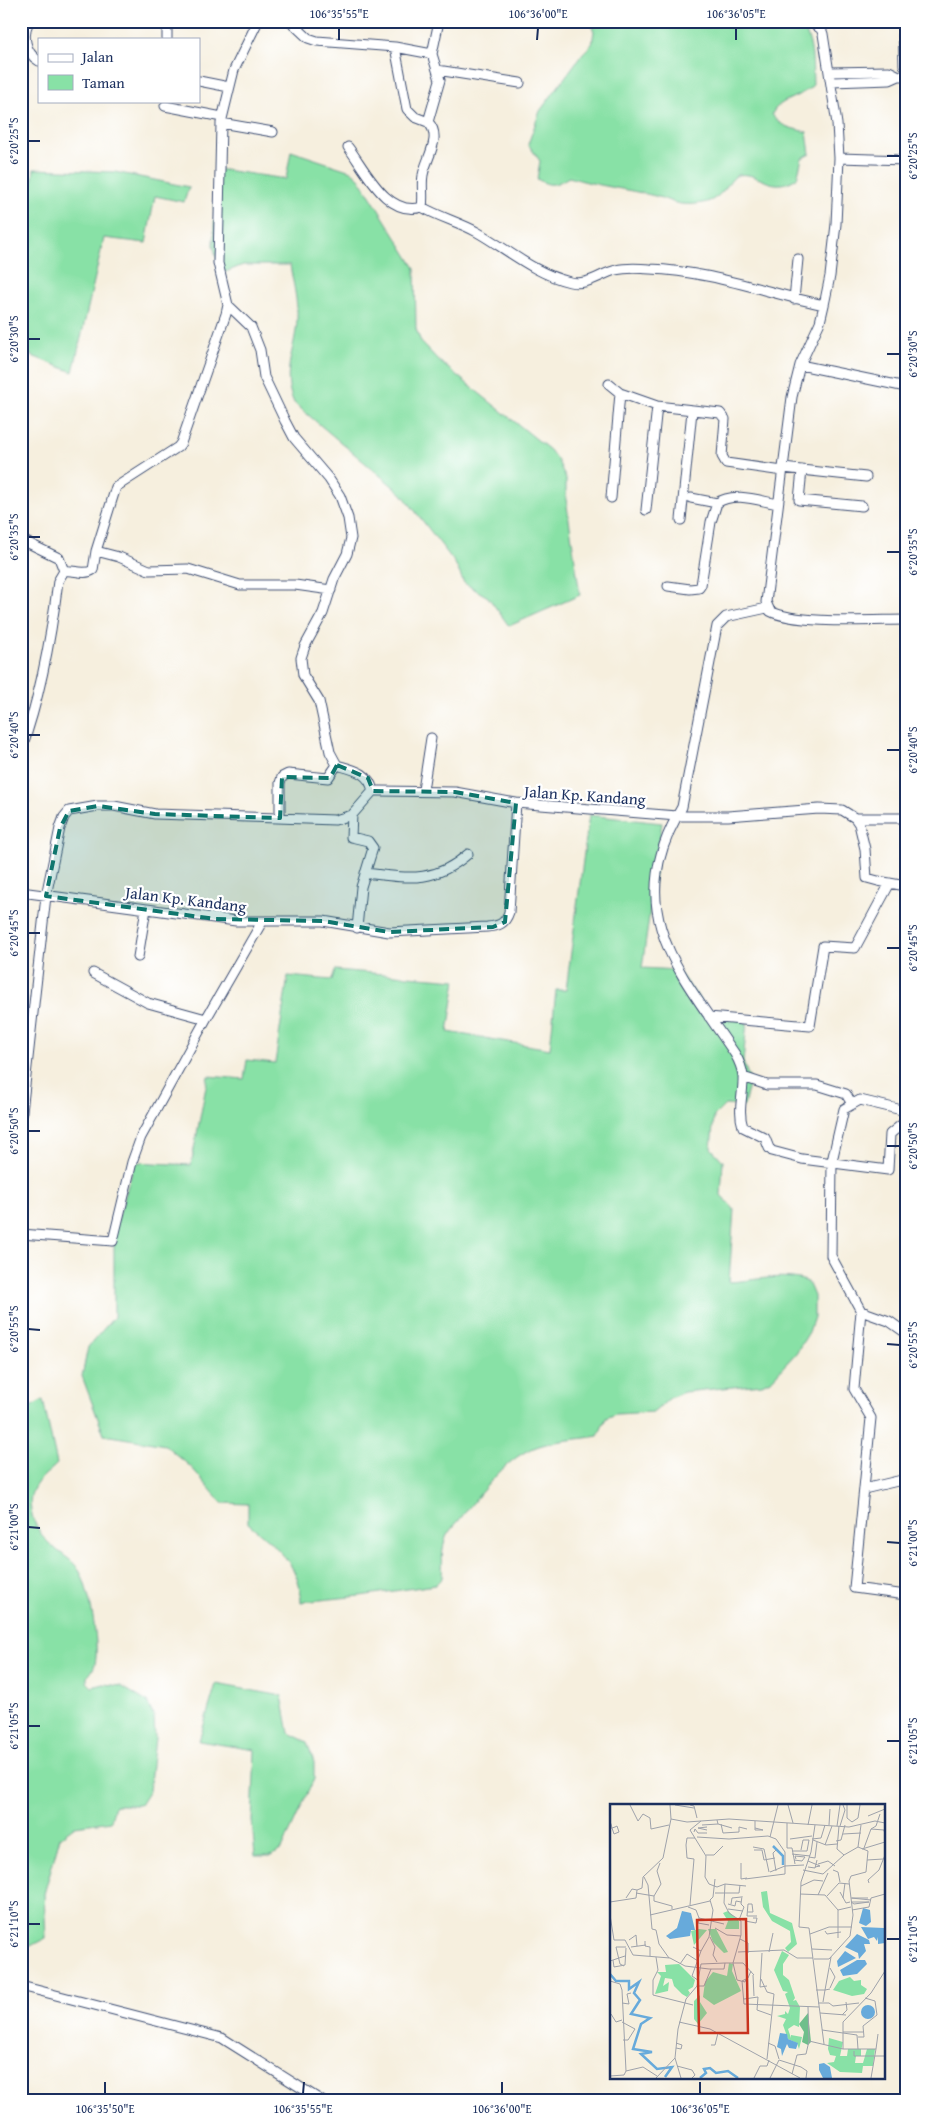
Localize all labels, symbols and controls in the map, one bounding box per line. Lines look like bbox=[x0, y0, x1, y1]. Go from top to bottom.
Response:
text: 106°35'55"E bbox=[309, 5, 369, 22]
text: 106°36'00"E bbox=[508, 5, 568, 22]
text: 106°36'05"E bbox=[706, 5, 766, 22]
legend bbox=[38, 38, 200, 102]
text: Jalan bbox=[80, 46, 114, 67]
text: Taman bbox=[82, 72, 125, 93]
text: 6°20'25"S bbox=[5, 117, 22, 165]
text: 6°20'25"S bbox=[904, 132, 921, 180]
text: 6°20'30"S bbox=[5, 315, 22, 363]
text: 6°20'30"S bbox=[904, 330, 921, 378]
text: 6°20'35"S bbox=[5, 513, 22, 561]
text: 6°20'35"S bbox=[904, 528, 921, 576]
text: 6°20'40"S bbox=[5, 711, 22, 759]
text: 6°20'40"S bbox=[904, 726, 921, 774]
street label: Jalan Kp. Kandang bbox=[521, 779, 647, 811]
street label: Jalan Kp. Kandang bbox=[122, 879, 248, 918]
text: 6°20'45"S bbox=[5, 909, 22, 957]
text: 6°20'45"S bbox=[904, 924, 921, 972]
text: 6°20'50"S bbox=[5, 1107, 22, 1155]
text: 6°20'50"S bbox=[904, 1122, 921, 1170]
text: 6°20'55"S bbox=[5, 1305, 22, 1353]
text: 6°20'55"S bbox=[904, 1321, 921, 1369]
text: 6°21'00"S bbox=[5, 1503, 22, 1551]
text: 6°21'00"S bbox=[904, 1519, 921, 1567]
text: 6°21'05"S bbox=[5, 1702, 22, 1750]
text: 6°21'05"S bbox=[904, 1717, 921, 1765]
inset map bbox=[610, 1804, 884, 2080]
text: 6°21'10"S bbox=[5, 1900, 22, 1948]
text: 6°21'10"S bbox=[904, 1915, 921, 1963]
text: 106°35'50"E bbox=[75, 2100, 135, 2117]
text: 106°35'55"E bbox=[273, 2100, 333, 2117]
text: 106°36'00"E bbox=[472, 2100, 532, 2117]
text: 106°36'05"E bbox=[670, 2100, 730, 2117]

